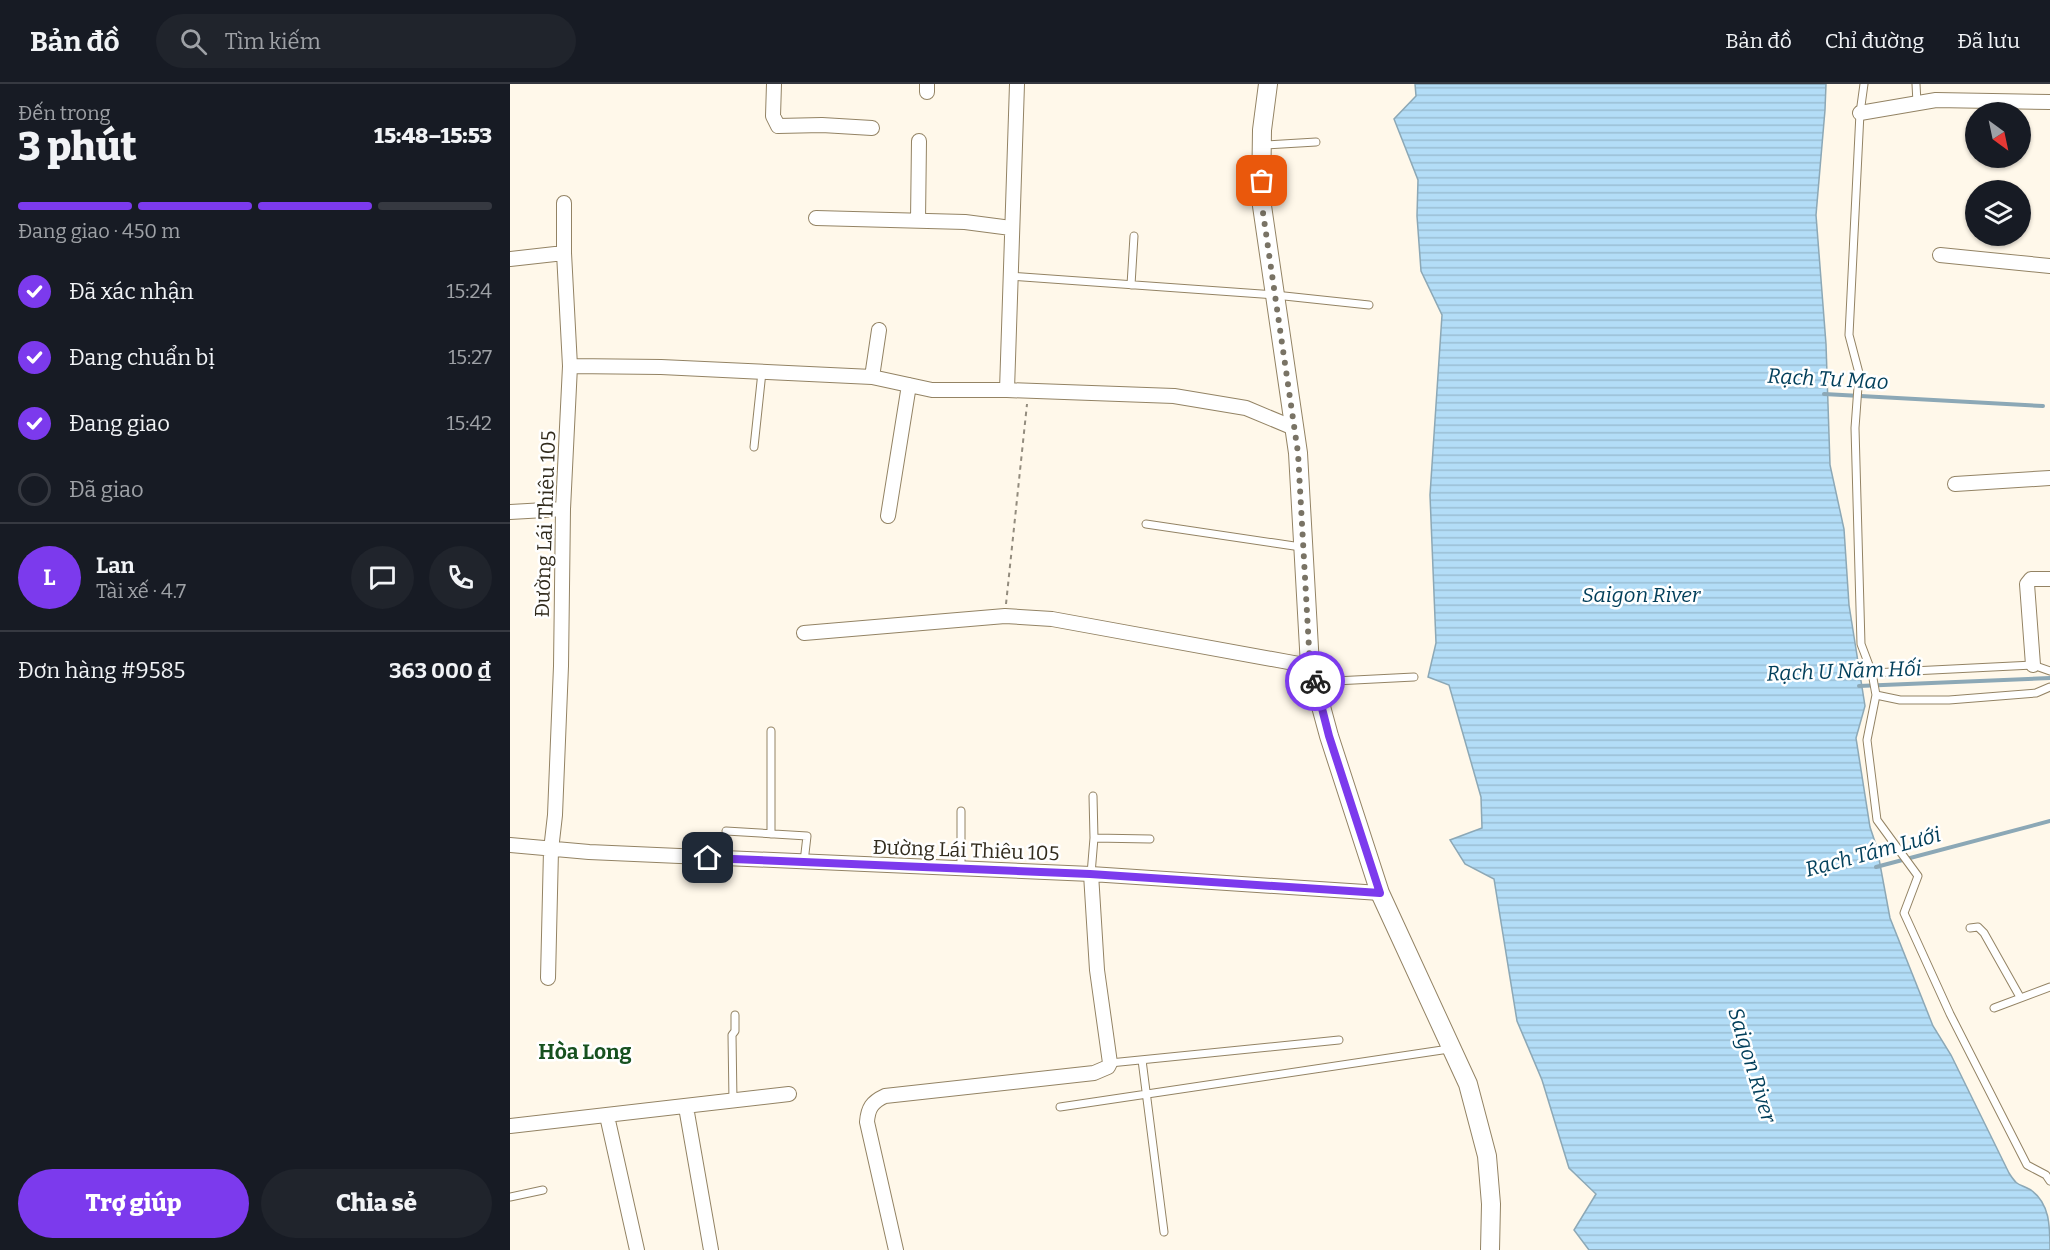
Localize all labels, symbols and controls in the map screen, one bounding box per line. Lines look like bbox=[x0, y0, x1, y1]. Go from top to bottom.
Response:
search box bbox=[156, 14, 576, 68]
text: Bản đồ bbox=[30, 25, 120, 58]
icon: search bbox=[177, 25, 210, 58]
text: Tìm kiếm bbox=[225, 28, 321, 55]
text: Bản đồ bbox=[1725, 28, 1792, 54]
text: Chỉ đường bbox=[1825, 28, 1924, 54]
text: Đã lưu bbox=[1957, 28, 2020, 54]
text: Đến trong bbox=[18, 101, 111, 125]
north arrow bbox=[1965, 102, 2031, 168]
map controls bbox=[1965, 102, 2031, 246]
text: 15:48–15:53 bbox=[374, 122, 492, 149]
text: 3 phút bbox=[18, 124, 137, 170]
pin bbox=[1236, 155, 1287, 206]
icon: bag bbox=[1245, 164, 1278, 197]
button: layers bbox=[1965, 180, 2031, 246]
text: Đang giao · 450 m bbox=[18, 219, 180, 243]
icon: check bbox=[18, 275, 51, 308]
text: Đã xác nhận bbox=[69, 278, 194, 305]
text: 15:24 bbox=[446, 279, 492, 303]
icon: check bbox=[18, 341, 51, 374]
text: Đang chuẩn bị bbox=[69, 344, 215, 371]
text: 15:27 bbox=[448, 345, 492, 369]
water label: Rạch Tư Mao bbox=[1767, 363, 1889, 395]
icon: check bbox=[18, 407, 51, 440]
text: Đang giao bbox=[69, 410, 170, 437]
text: 15:42 bbox=[446, 411, 492, 435]
street label: Đường Lái Thiêu 105 bbox=[530, 430, 560, 618]
text: Đã giao bbox=[69, 476, 144, 503]
button: chat bbox=[351, 546, 414, 609]
button: phone bbox=[429, 546, 492, 609]
text: Lan bbox=[96, 552, 135, 579]
text: L bbox=[43, 564, 56, 591]
text: Tài xế · 4.7 bbox=[96, 579, 186, 603]
water label: Saigon River bbox=[1582, 582, 1702, 608]
courier bbox=[1285, 651, 1345, 711]
water label: Rạch U Năm Hối bbox=[1766, 655, 1922, 687]
text: Đơn hàng #9585 bbox=[18, 657, 185, 684]
text: 363 000 ₫ bbox=[389, 657, 492, 684]
icon: bike bbox=[1299, 665, 1332, 698]
water label: Rạch Tám Lưới bbox=[1802, 821, 1944, 883]
pin bbox=[682, 832, 733, 883]
street label: Đường Lái Thiêu 105 bbox=[872, 835, 1060, 865]
icon: home bbox=[691, 841, 724, 874]
water label: Saigon River bbox=[1722, 1004, 1782, 1127]
district label: Hòa Long bbox=[538, 1039, 632, 1065]
button: Trợ giúp bbox=[18, 1169, 249, 1238]
button: Chia sẻ bbox=[261, 1169, 492, 1238]

